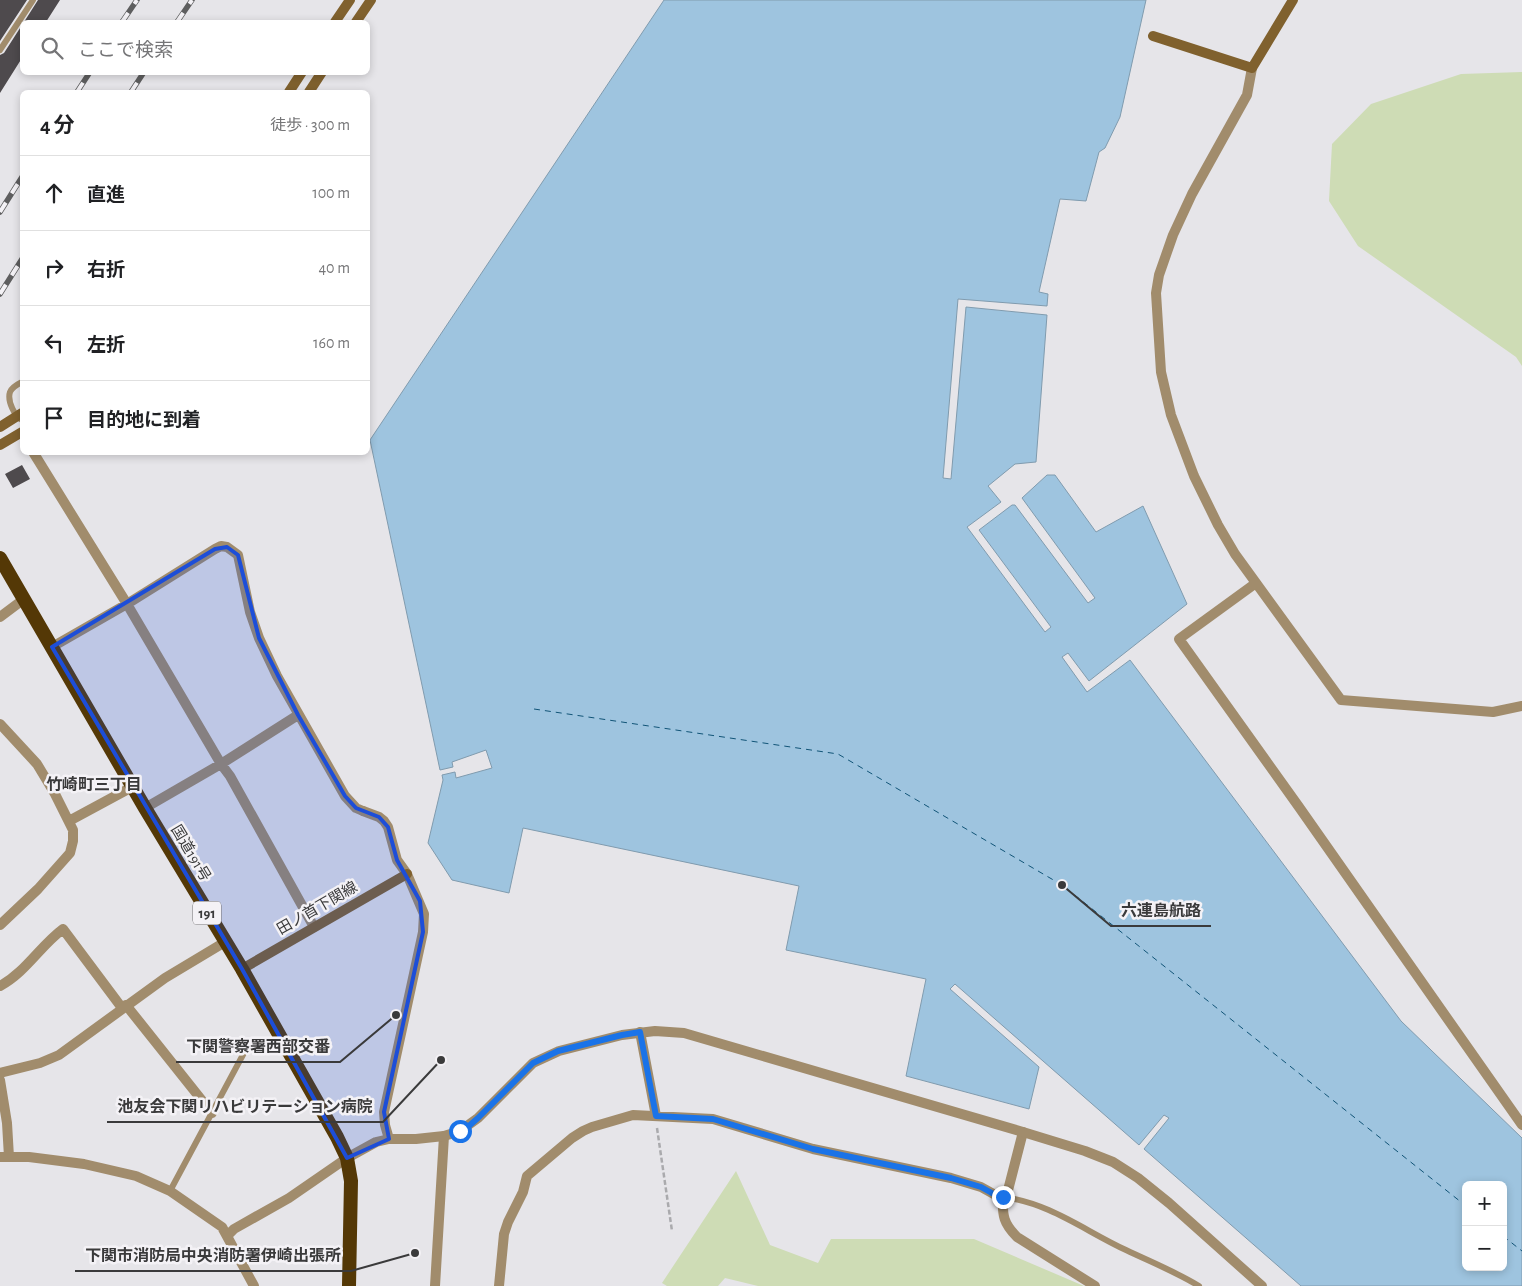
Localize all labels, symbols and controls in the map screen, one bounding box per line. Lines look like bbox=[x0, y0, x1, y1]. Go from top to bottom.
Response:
search box bbox=[20, 20, 370, 75]
icon: search bbox=[38, 34, 66, 62]
text: ここで検索 bbox=[78, 41, 173, 60]
text: 4 分 bbox=[40, 115, 75, 136]
text: 徒歩 · 300 m bbox=[270, 117, 350, 133]
icon: ahead bbox=[40, 179, 68, 207]
text: 100 m bbox=[312, 185, 350, 201]
text: 直進 bbox=[87, 186, 125, 205]
icon: right bbox=[40, 254, 68, 282]
text: 40 m bbox=[318, 260, 350, 276]
text: 右折 bbox=[87, 261, 125, 280]
icon: left bbox=[40, 329, 68, 357]
text: 160 m bbox=[313, 335, 350, 351]
text: 左折 bbox=[87, 336, 125, 355]
icon: arrive bbox=[40, 404, 68, 432]
text: 目的地に到着 bbox=[87, 411, 201, 430]
district label: 竹崎町三丁目 bbox=[46, 776, 142, 793]
street label: 国道191号 bbox=[168, 822, 214, 884]
street label: 田ノ首下関線 bbox=[274, 879, 360, 937]
callout: 六連島航路 bbox=[1111, 895, 1211, 926]
road number: 191 bbox=[193, 901, 221, 924]
text: 六連島航路 bbox=[1121, 902, 1201, 919]
callout: 下関警察署西部交番 bbox=[176, 1031, 340, 1062]
text: 下関警察署西部交番 bbox=[186, 1038, 330, 1055]
callout: 池友会下関リハビリテーション病院 bbox=[107, 1091, 383, 1122]
text: 池友会下関リハビリテーション病院 bbox=[117, 1098, 373, 1115]
route start bbox=[449, 1120, 472, 1143]
map controls bbox=[1462, 1181, 1507, 1271]
button: + bbox=[1462, 1181, 1507, 1226]
route end bbox=[992, 1186, 1015, 1209]
button: − bbox=[1462, 1226, 1507, 1271]
callout: 下関市消防局中央消防署伊崎出張所 bbox=[75, 1240, 351, 1271]
text: 下関市消防局中央消防署伊崎出張所 bbox=[85, 1247, 341, 1264]

